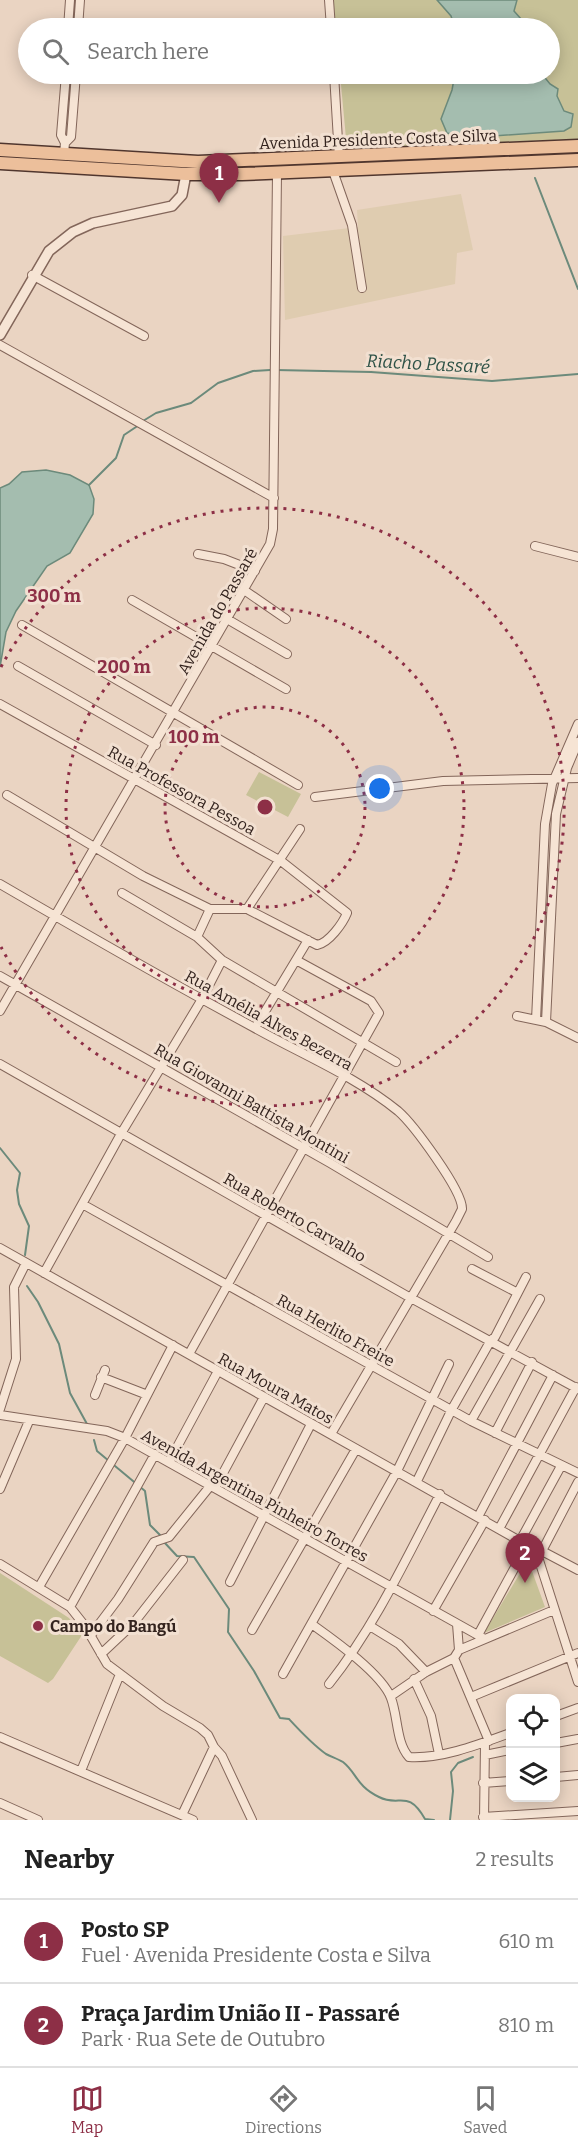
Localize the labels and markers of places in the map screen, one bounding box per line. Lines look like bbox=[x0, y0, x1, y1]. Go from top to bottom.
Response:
pin: 1 bbox=[200, 154, 238, 203]
centre of rings bbox=[255, 797, 275, 817]
pin: 2 bbox=[506, 1534, 544, 1583]
place label: Campo do Bangú bbox=[50, 1617, 176, 1636]
marker: Campo do Bangú bbox=[31, 1619, 45, 1633]

